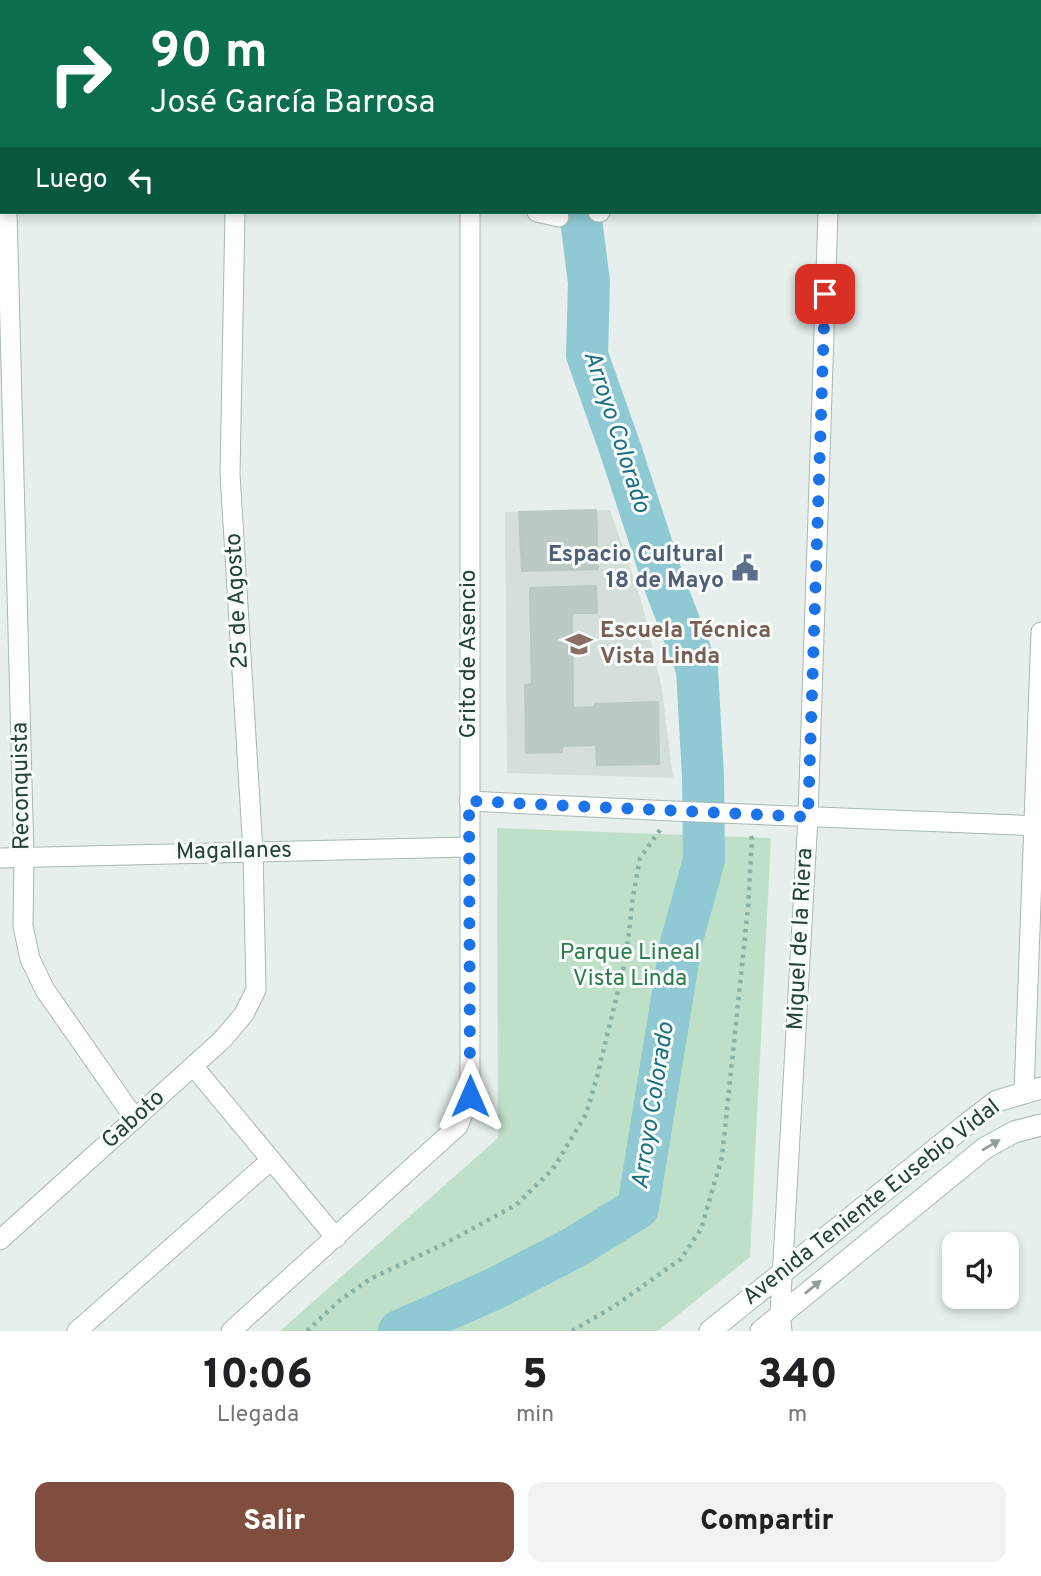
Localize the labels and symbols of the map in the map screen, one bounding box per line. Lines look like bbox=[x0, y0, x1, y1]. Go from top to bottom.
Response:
pin bbox=[795, 264, 855, 324]
water label: Arroyo Colorado bbox=[576, 347, 656, 517]
street label: 25 de Agosto bbox=[220, 532, 256, 670]
place label: Espacio Cultural 18 de Mayo bbox=[548, 541, 724, 596]
public building icon: Espacio Cultural 18 de Mayo bbox=[730, 553, 760, 583]
street label: Grito de Asencio bbox=[455, 569, 484, 739]
place label: Escuela Técnica Vista Linda bbox=[600, 617, 771, 672]
school or university icon: Escuela Técnica Vista Linda bbox=[564, 629, 594, 659]
street label: Reconquista bbox=[6, 722, 38, 850]
street label: Magallanes bbox=[176, 836, 292, 868]
street label: Miguel de la Riera bbox=[782, 847, 820, 1031]
park label: Parque Lineal Vista Linda bbox=[560, 939, 700, 994]
water label: Arroyo Colorado bbox=[626, 1020, 682, 1191]
position arrow bbox=[433, 1059, 507, 1133]
street label: Gaboto bbox=[96, 1084, 172, 1156]
street label: Avenida Teniente Eusebio Vidal bbox=[737, 1093, 1007, 1313]
one-way arrow bbox=[981, 1139, 1000, 1152]
one-way arrow bbox=[804, 1280, 822, 1295]

